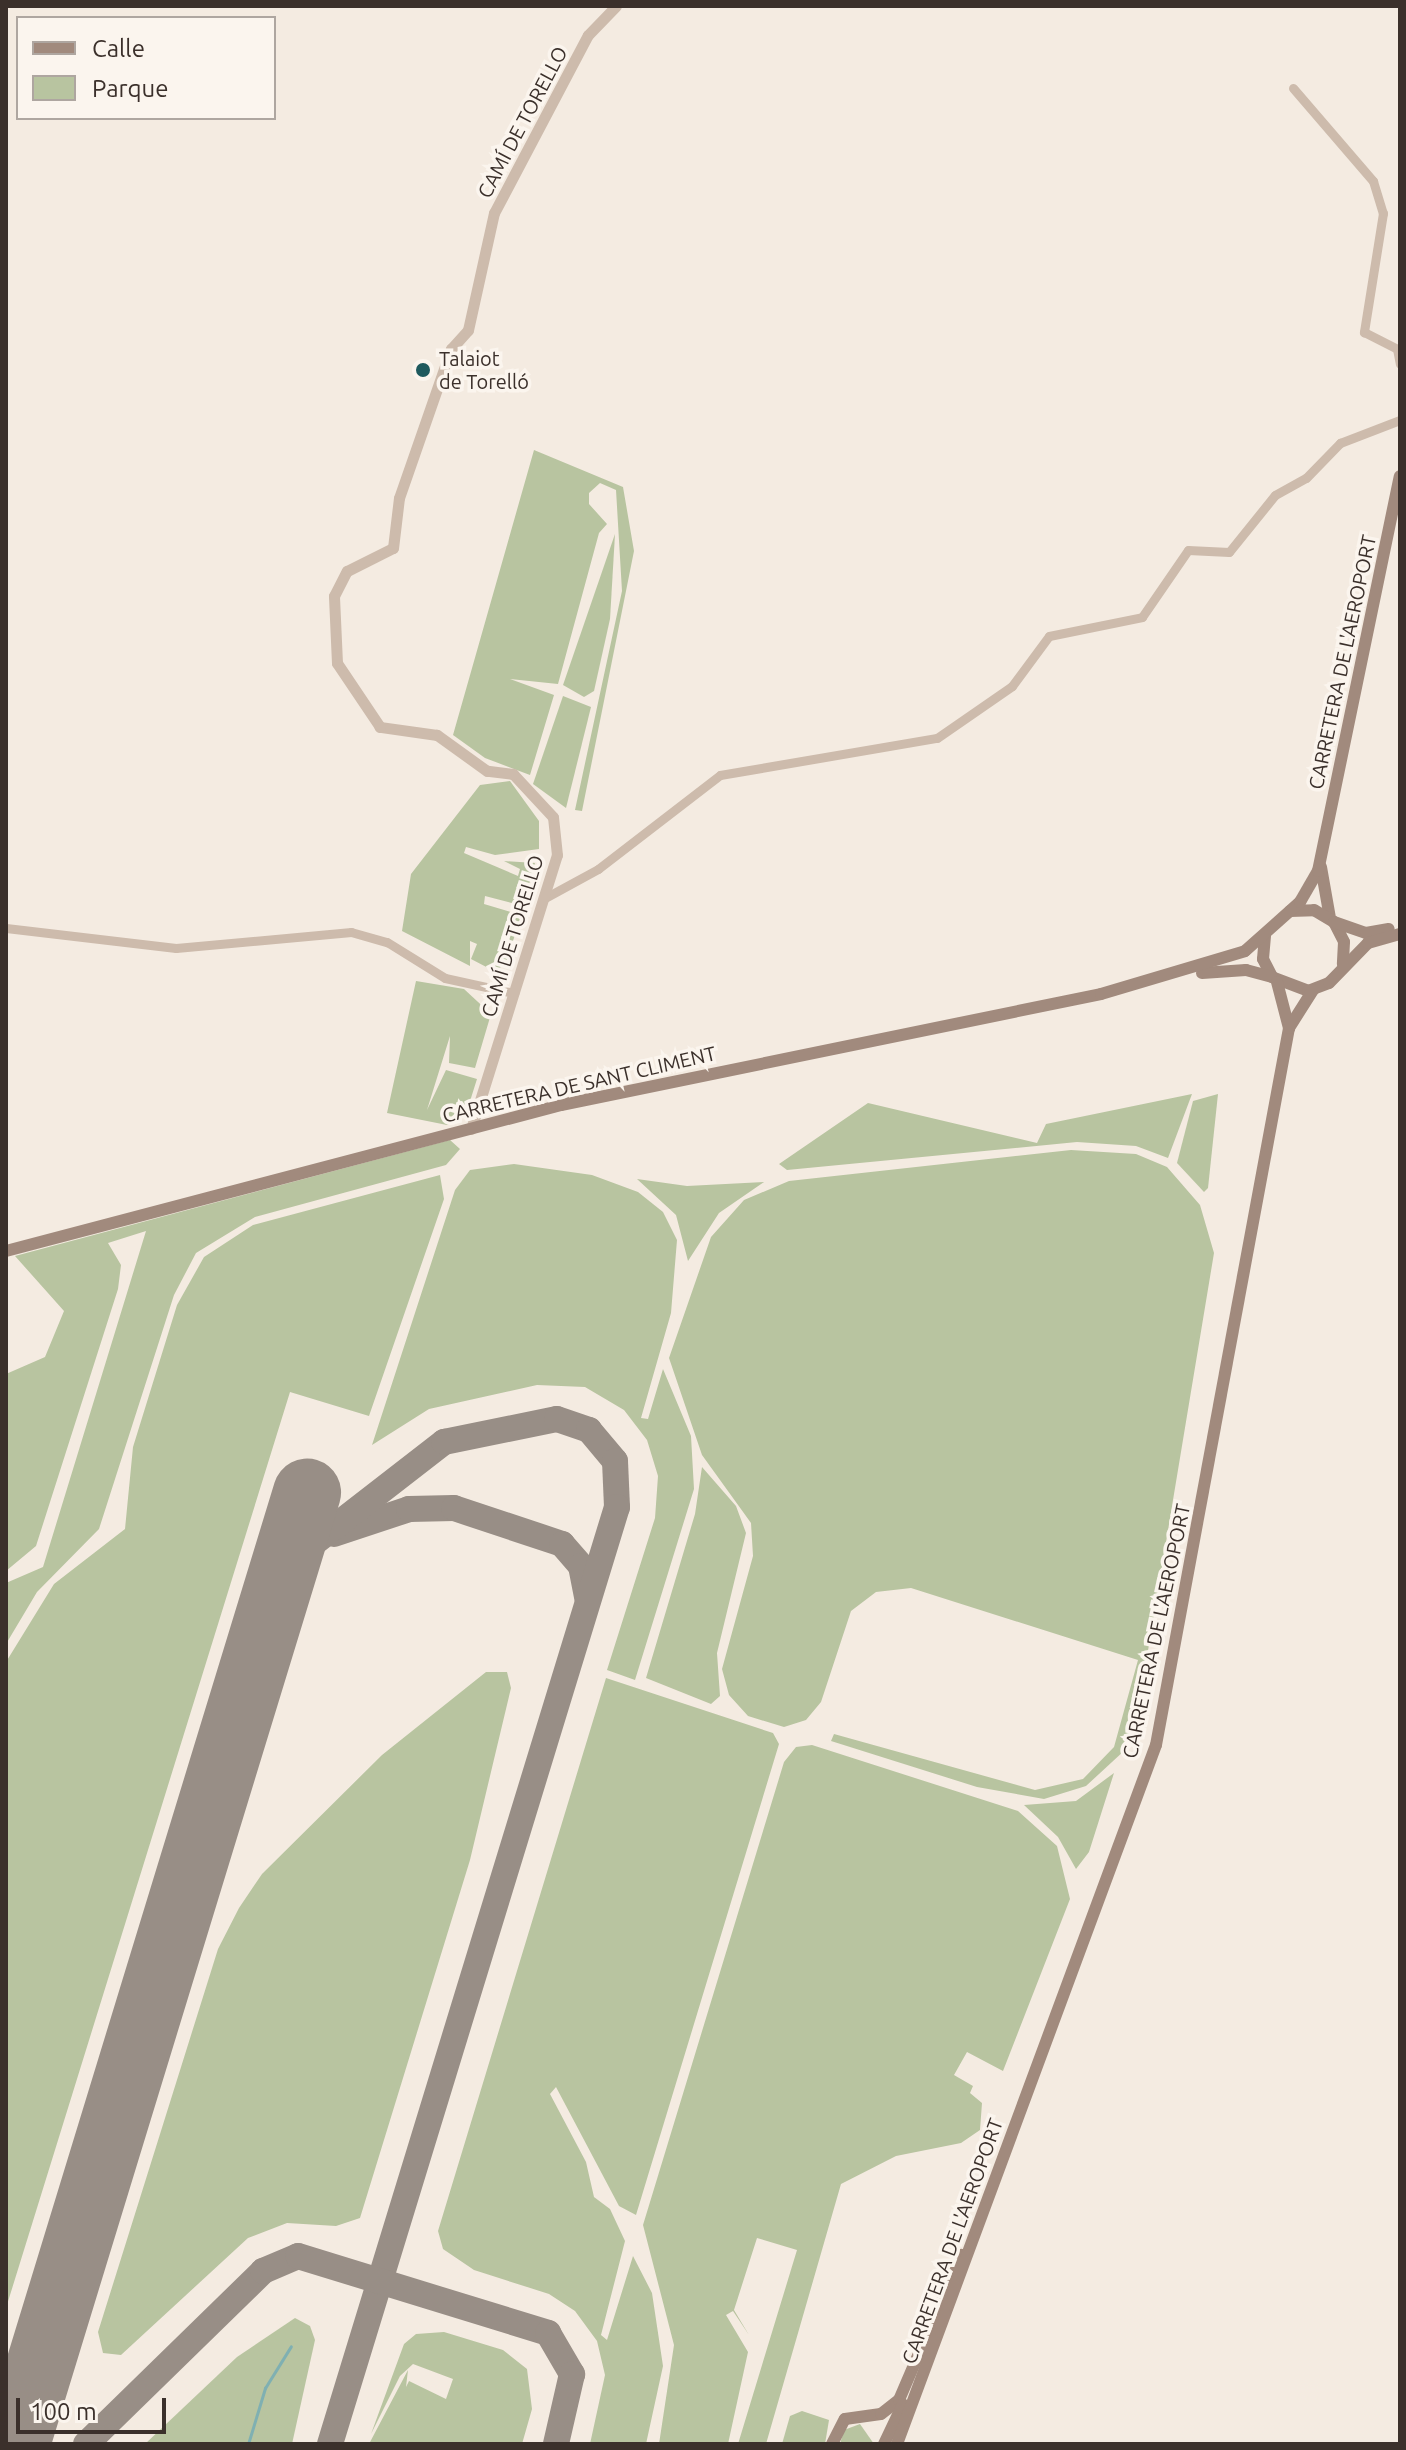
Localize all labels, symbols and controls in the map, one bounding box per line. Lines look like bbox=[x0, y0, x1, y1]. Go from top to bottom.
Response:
legend bbox=[16, 16, 276, 120]
text: Calle bbox=[92, 35, 145, 62]
street label: CAMÍ DE TORELLO bbox=[472, 42, 572, 202]
text: Parque bbox=[92, 75, 169, 102]
place label: Talaiot de Torelló bbox=[439, 346, 529, 393]
marker: Talaiot de Torelló bbox=[414, 361, 432, 379]
street label: CARRETERA DE L'AEROPORT bbox=[1303, 533, 1381, 791]
street label: CAMÍ DE TORELLO bbox=[476, 852, 548, 1020]
street label: CARRETERA DE SANT CLIMENT bbox=[440, 1041, 718, 1127]
street label: CARRETERA DE L'AEROPORT bbox=[1117, 1502, 1195, 1760]
street label: CARRETERA DE L'AEROPORT bbox=[896, 2115, 1008, 2367]
scale bar bbox=[20, 2382, 170, 2432]
text: 100 m bbox=[30, 2398, 97, 2425]

